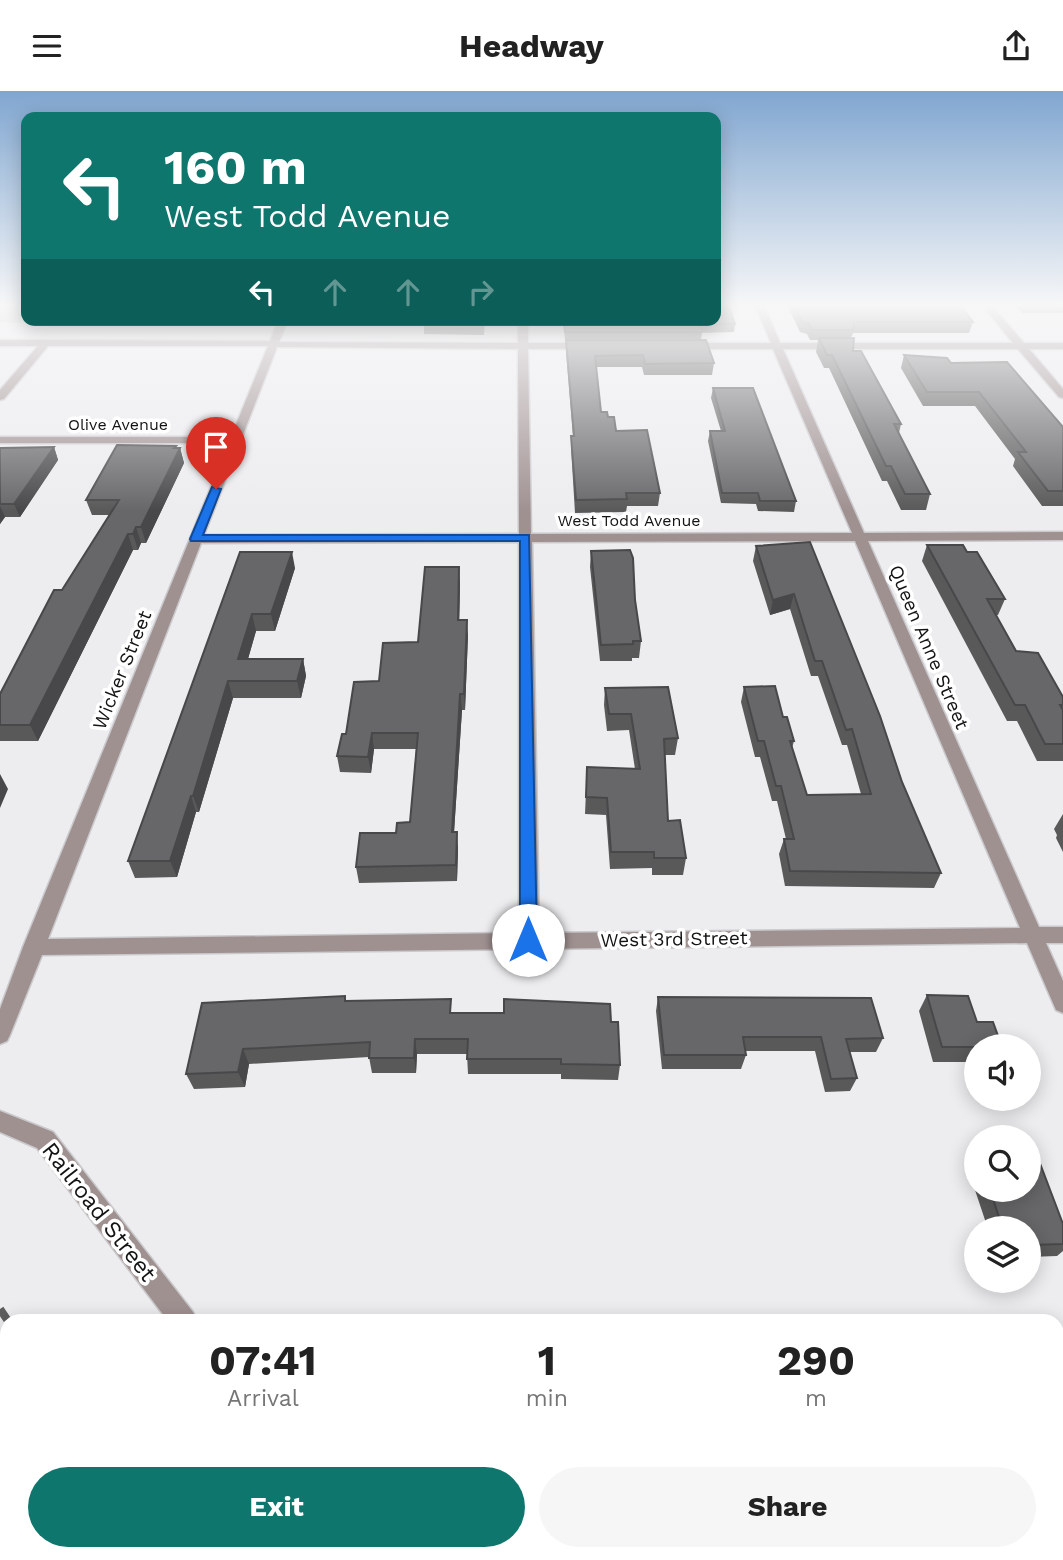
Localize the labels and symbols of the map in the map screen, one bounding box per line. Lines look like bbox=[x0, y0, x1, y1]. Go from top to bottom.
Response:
street label: Olive Avenue bbox=[68, 415, 168, 434]
pin bbox=[186, 417, 246, 489]
street label: West Todd Avenue bbox=[557, 511, 701, 530]
street label: Queen Anne Street bbox=[884, 561, 974, 733]
street label: Wicker Street bbox=[88, 607, 156, 733]
position arrow bbox=[491, 903, 565, 977]
street label: West 3rd Street bbox=[600, 926, 748, 952]
street label: Railroad Street bbox=[36, 1137, 162, 1287]

